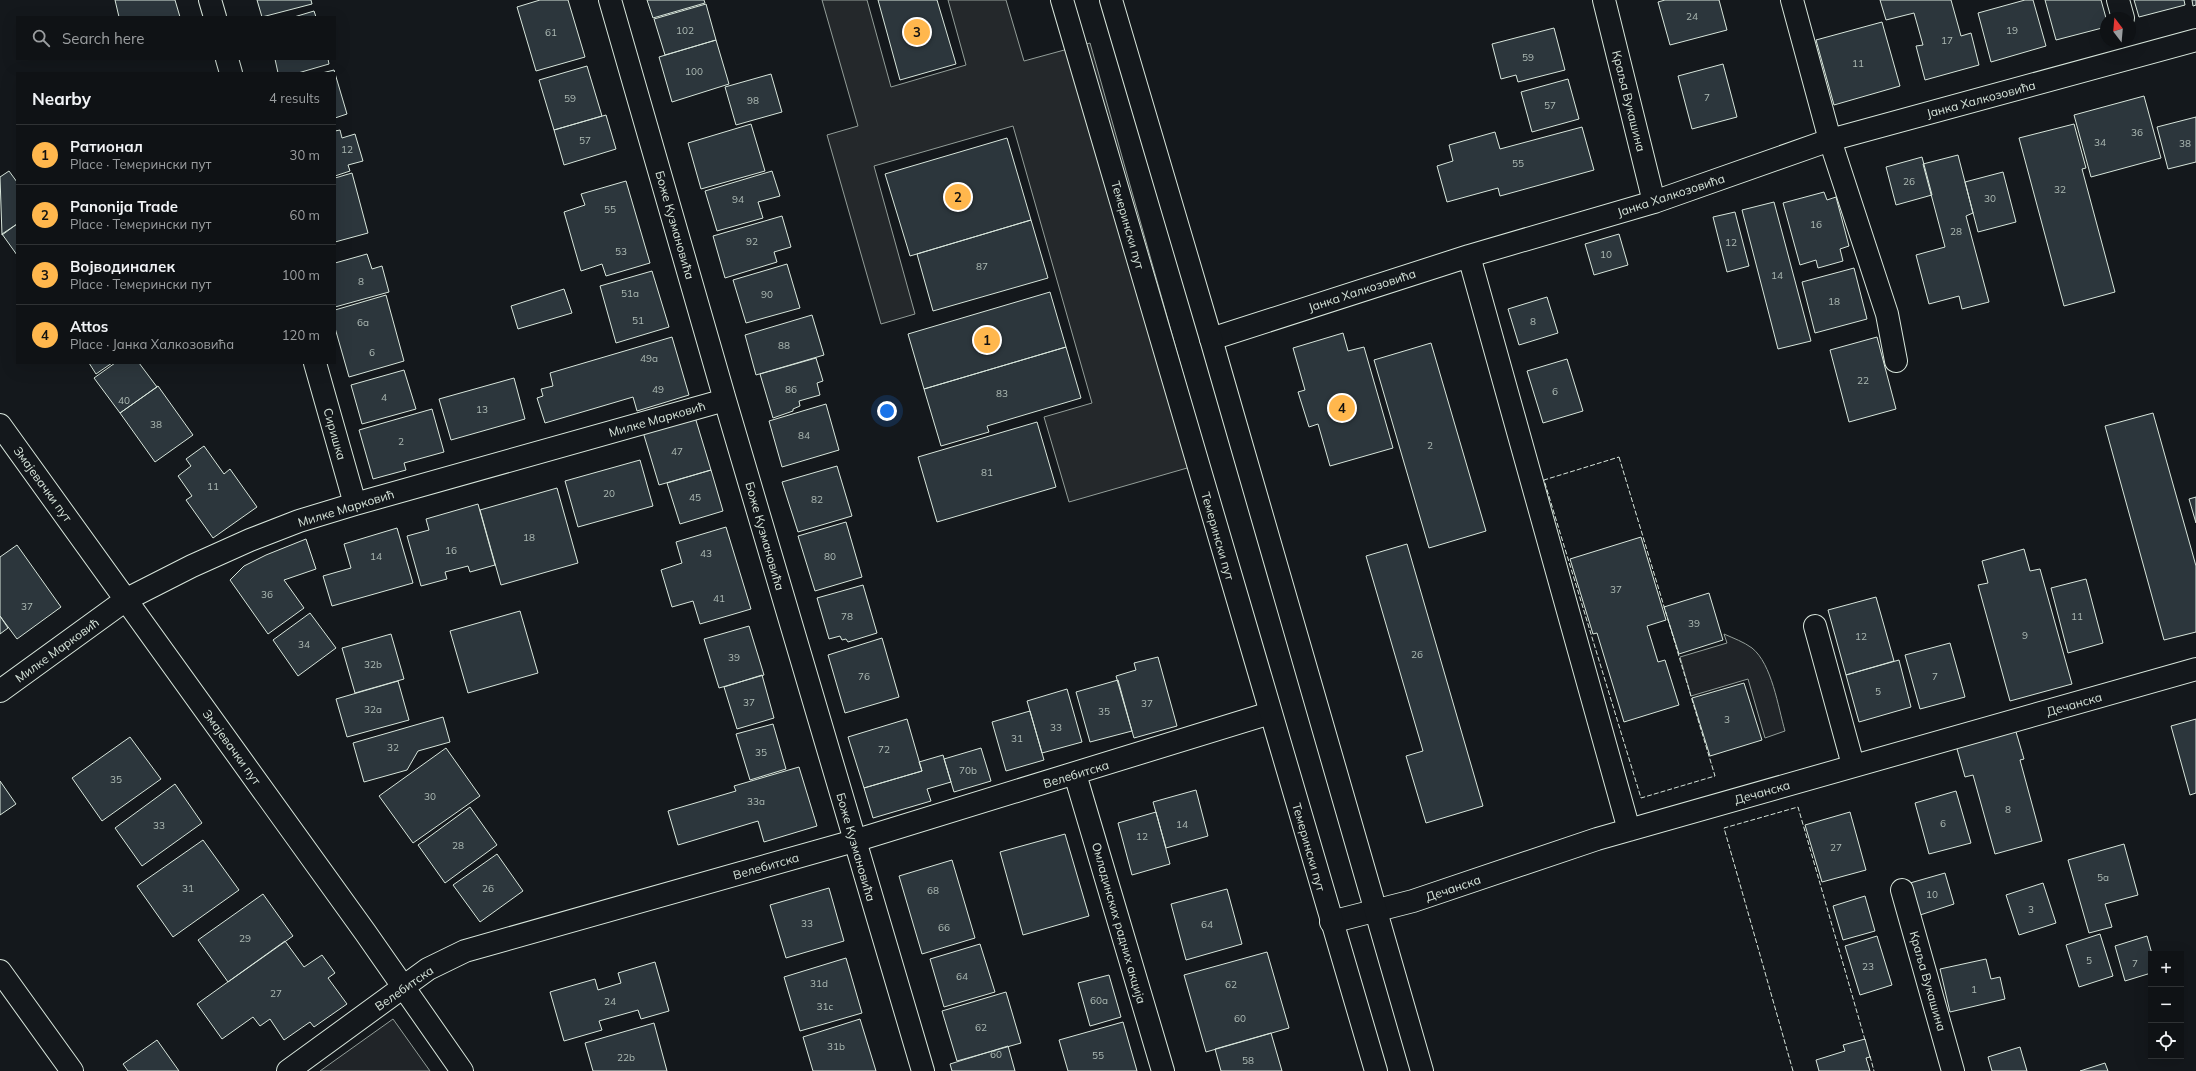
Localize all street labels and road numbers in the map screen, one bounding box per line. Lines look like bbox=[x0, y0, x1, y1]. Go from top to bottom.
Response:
street label: Краља Вукашина bbox=[1609, 49, 1649, 153]
street label: Јанка Халкозовића bbox=[1925, 77, 2037, 121]
street label: Боже Кузмановића bbox=[652, 169, 698, 281]
street label: Јанка Халкозовића bbox=[1615, 171, 1727, 219]
street label: Темерински пут bbox=[1108, 179, 1148, 271]
street label: Јанка Халкозовића bbox=[1306, 266, 1418, 314]
street label: Милке Марковић bbox=[607, 398, 707, 440]
street label: Сиришка bbox=[320, 406, 350, 462]
street label: Змајевачки пут bbox=[11, 443, 76, 525]
street label: Боже Кузмановића bbox=[742, 480, 788, 592]
street label: Милке Марковић bbox=[296, 486, 396, 530]
street label: Темерински пут bbox=[1198, 490, 1238, 582]
street label: Милке Марковић bbox=[12, 615, 102, 685]
street label: Дечанска bbox=[2044, 689, 2104, 719]
street label: Змајевачки пут bbox=[200, 706, 265, 788]
street label: Велебитска bbox=[1041, 757, 1111, 791]
street label: Дечанска bbox=[1732, 777, 1792, 807]
street label: Боже Кузмановића bbox=[833, 791, 879, 903]
street label: Темерински пут bbox=[1289, 801, 1329, 893]
street label: Омладинских радних акција bbox=[1089, 841, 1149, 1005]
street label: Велебитска bbox=[731, 849, 801, 883]
street label: Дечанска bbox=[1423, 872, 1483, 904]
street label: Краља Вукашина bbox=[1907, 929, 1949, 1033]
street label: Велебитска bbox=[372, 962, 436, 1014]

